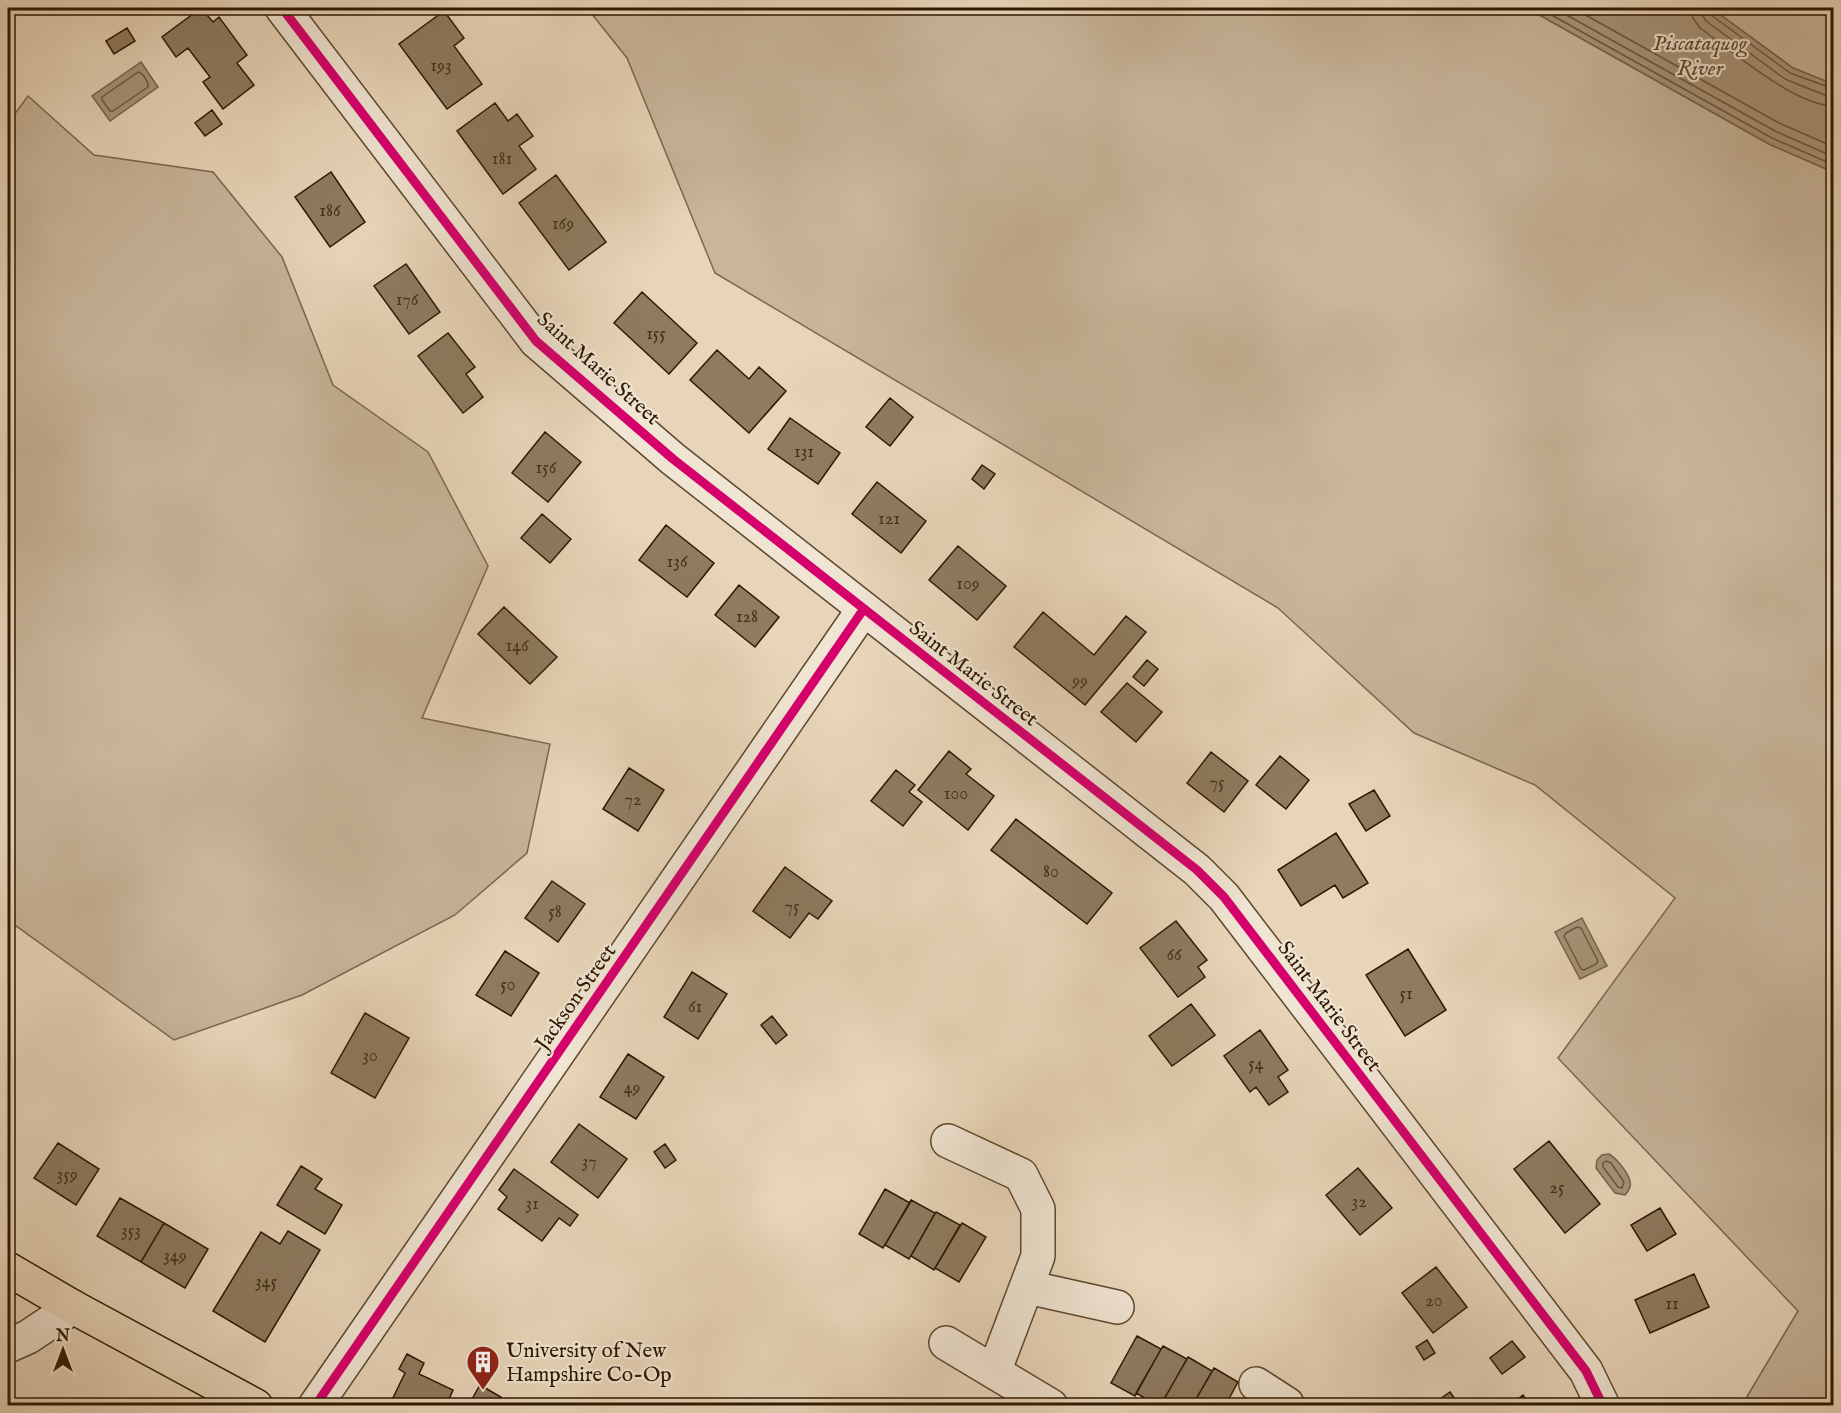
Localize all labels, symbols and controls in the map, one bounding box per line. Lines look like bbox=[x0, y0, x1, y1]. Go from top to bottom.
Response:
water label: Piscataquog River bbox=[1653, 30, 1749, 83]
house number: 193 bbox=[430, 55, 452, 78]
house number: 181 bbox=[492, 148, 512, 171]
house number: 186 bbox=[319, 200, 341, 223]
house number: 169 bbox=[552, 213, 574, 236]
house number: 176 bbox=[396, 289, 419, 312]
street label: Saint Marie Street bbox=[531, 307, 665, 432]
house number: 155 bbox=[646, 323, 666, 346]
house number: 131 bbox=[794, 441, 814, 464]
house number: 156 bbox=[536, 457, 557, 480]
house number: 121 bbox=[878, 508, 900, 531]
house number: 136 bbox=[666, 551, 688, 574]
house number: 109 bbox=[956, 573, 980, 596]
house number: 128 bbox=[736, 606, 758, 629]
street label: Saint Marie Street bbox=[903, 615, 1043, 733]
house number: 146 bbox=[505, 635, 529, 658]
house number: 99 bbox=[1071, 670, 1088, 693]
house number: 75 bbox=[1210, 772, 1225, 795]
house number: 100 bbox=[944, 783, 968, 806]
house number: 72 bbox=[625, 789, 641, 812]
house number: 80 bbox=[1043, 861, 1059, 884]
house number: 75 bbox=[785, 896, 800, 919]
house number: 58 bbox=[548, 901, 562, 924]
street label: Saint Marie Street bbox=[1271, 936, 1387, 1078]
street label: Jackson Street bbox=[528, 939, 623, 1058]
house number: 66 bbox=[1166, 944, 1182, 967]
house number: 50 bbox=[500, 974, 516, 997]
house number: 51 bbox=[1399, 983, 1413, 1006]
house number: 61 bbox=[688, 996, 702, 1019]
house number: 30 bbox=[362, 1045, 378, 1068]
house number: 54 bbox=[1248, 1053, 1264, 1076]
house number: 49 bbox=[624, 1077, 640, 1100]
house number: 37 bbox=[581, 1151, 597, 1174]
house number: 359 bbox=[56, 1164, 78, 1187]
house number: 25 bbox=[1550, 1177, 1565, 1200]
house number: 32 bbox=[1351, 1191, 1367, 1214]
house number: 31 bbox=[525, 1193, 539, 1216]
house number: 353 bbox=[121, 1220, 141, 1243]
house number: 349 bbox=[163, 1245, 187, 1268]
house number: 345 bbox=[255, 1271, 277, 1294]
house number: 20 bbox=[1425, 1290, 1443, 1313]
house number: 11 bbox=[1665, 1293, 1679, 1316]
north arrow bbox=[33, 1320, 93, 1380]
text: N bbox=[55, 1327, 70, 1347]
place label: University of New Hampshire Co-Op bbox=[506, 1338, 672, 1389]
building icon: University of New Hampshire Co-Op bbox=[465, 1344, 501, 1391]

